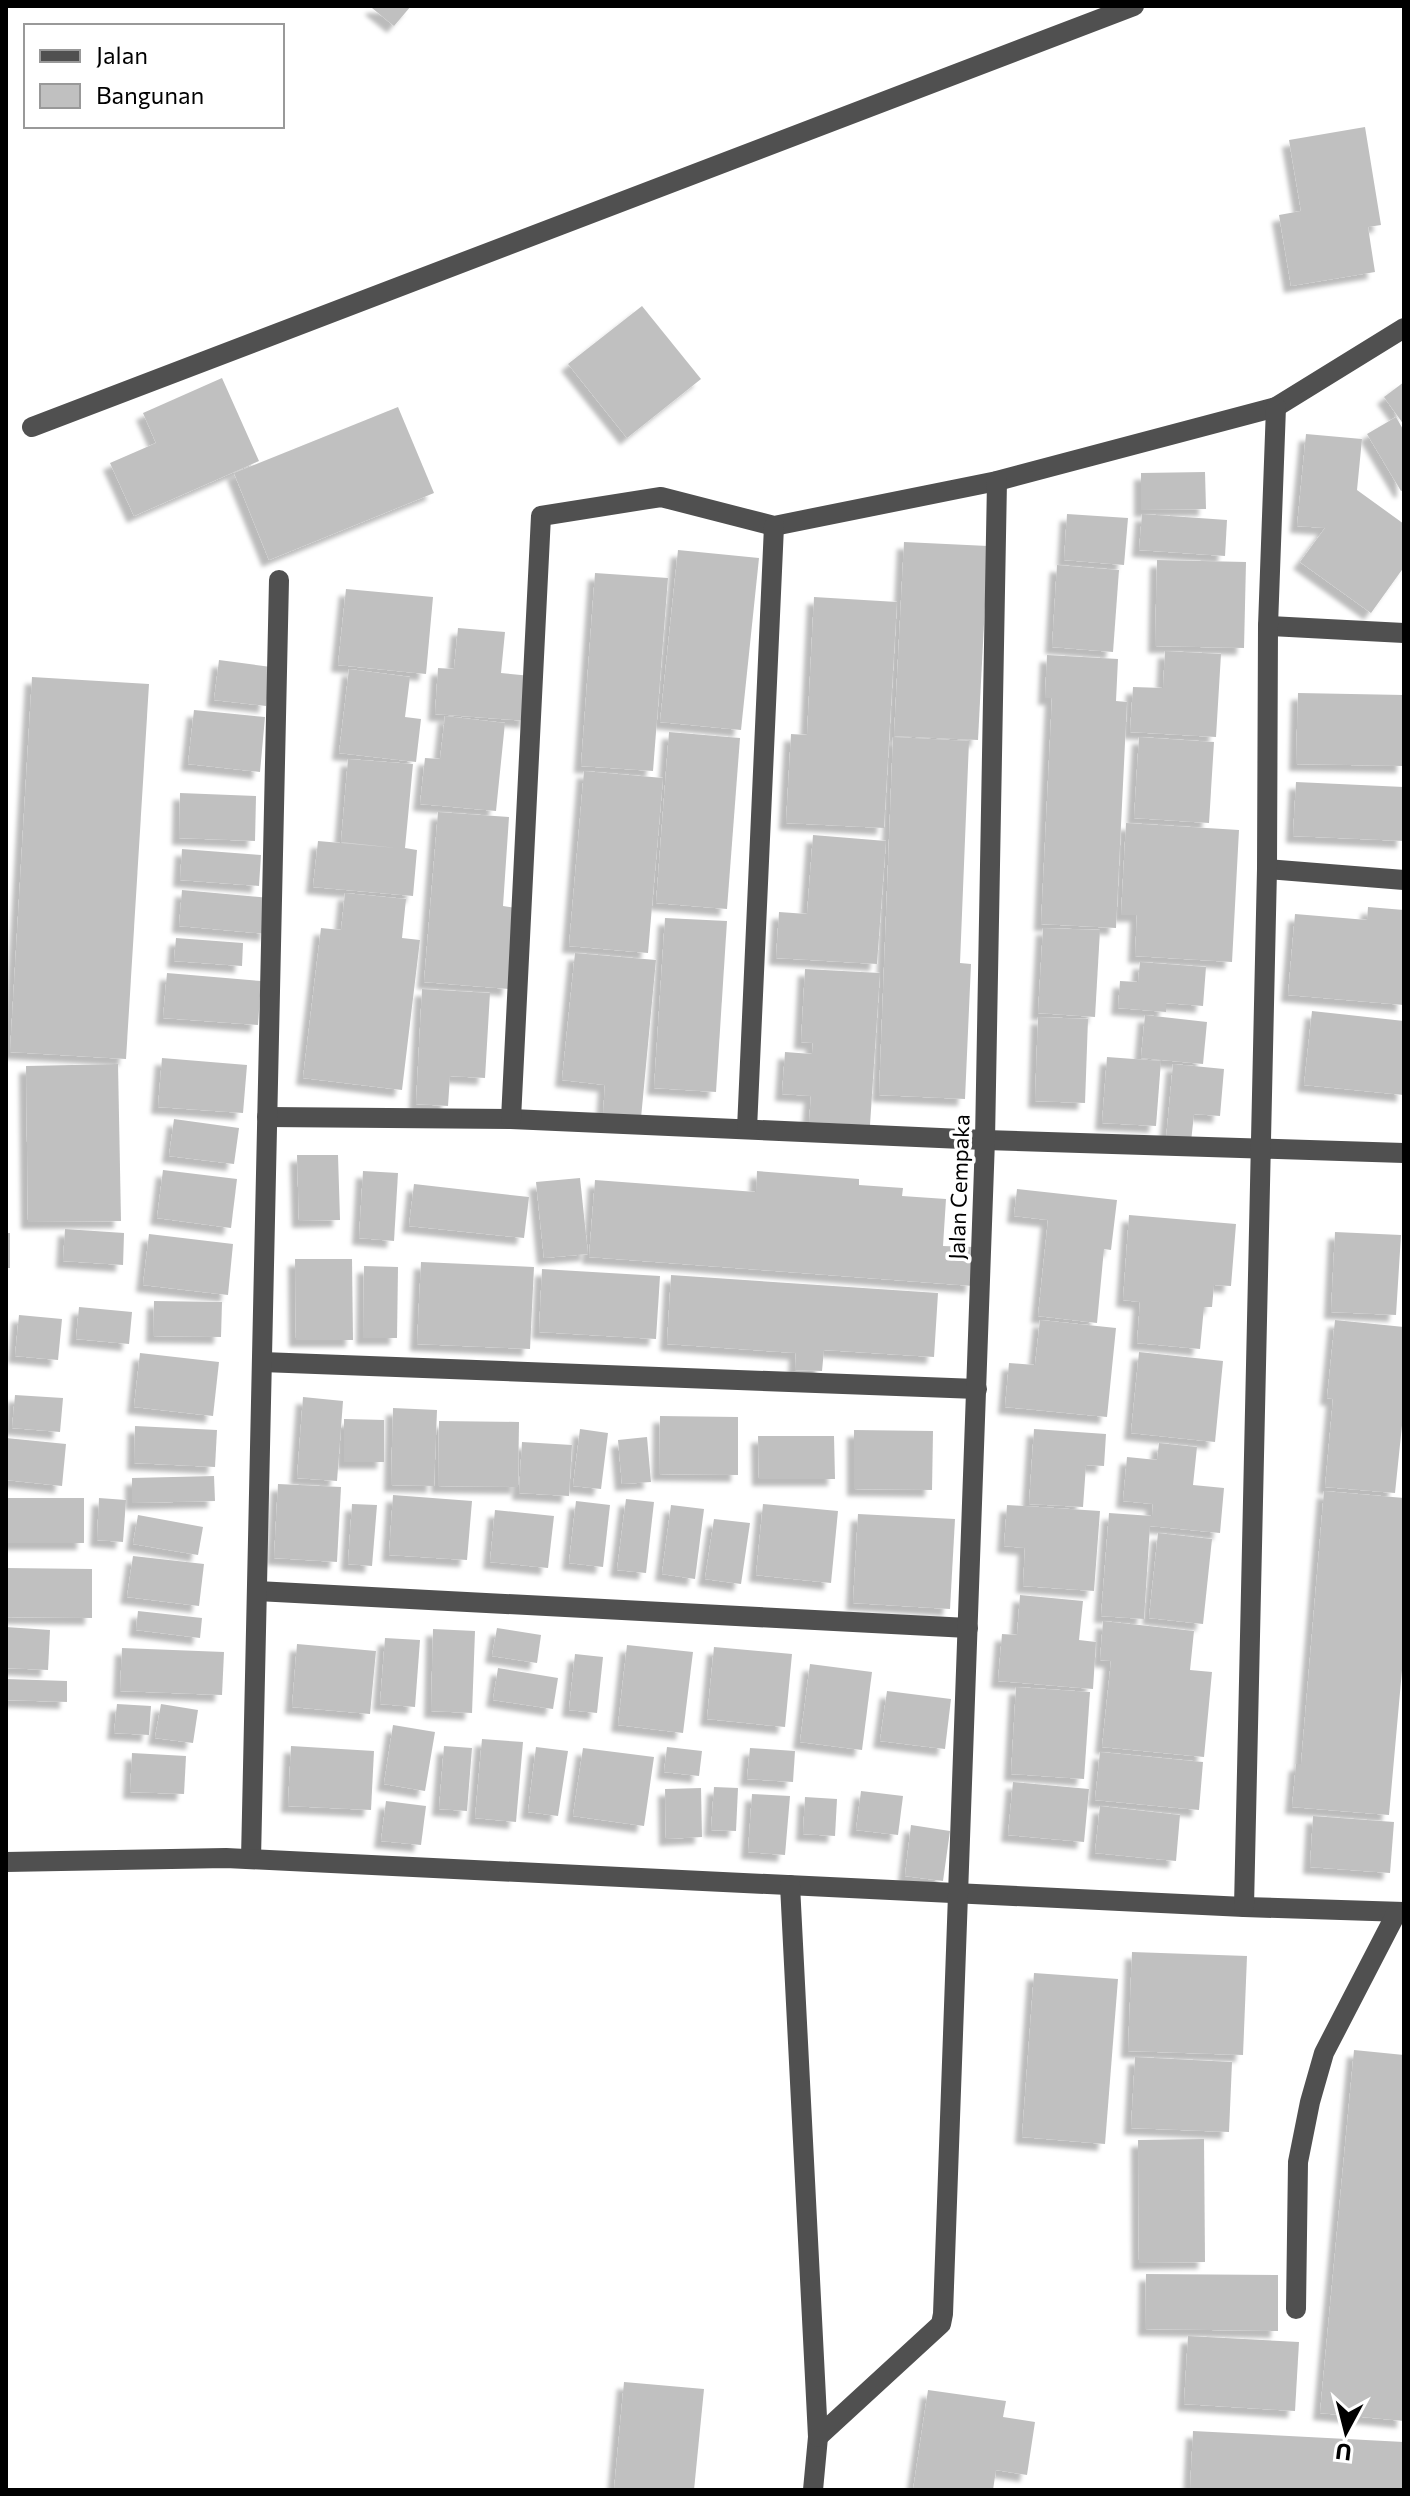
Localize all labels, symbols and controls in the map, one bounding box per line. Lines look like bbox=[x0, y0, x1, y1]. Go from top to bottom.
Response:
legend bbox=[24, 24, 284, 128]
text: Jalan bbox=[96, 40, 148, 69]
text: Bangunan bbox=[96, 80, 204, 109]
street label: Jalan Cempaka bbox=[942, 1114, 975, 1260]
north arrow bbox=[1306, 2392, 1386, 2472]
text: U bbox=[1334, 2438, 1353, 2467]

